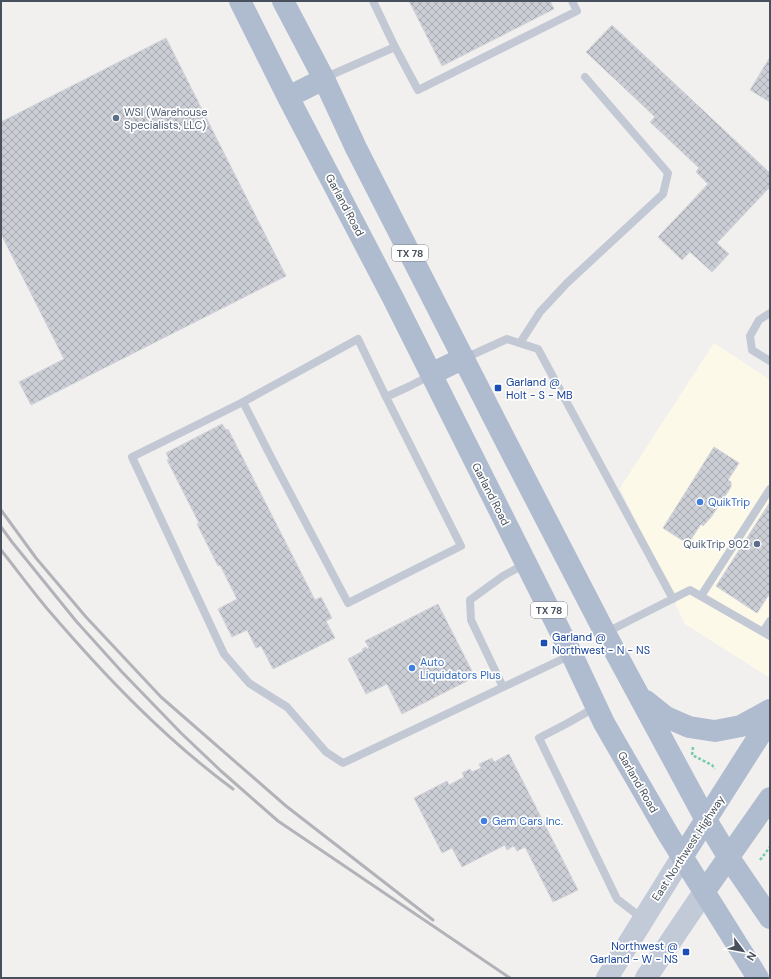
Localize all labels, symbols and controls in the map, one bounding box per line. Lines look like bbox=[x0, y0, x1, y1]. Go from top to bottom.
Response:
place label: WSI (Warehouse Specialists, LLC) bbox=[124, 105, 208, 132]
marker: WSI (Warehouse Specialists, LLC) bbox=[111, 113, 121, 123]
street label: Garland Road bbox=[323, 171, 367, 239]
road number: TX 78 bbox=[392, 245, 428, 261]
place label: Garland @ Holt - S - MB bbox=[506, 375, 573, 402]
marker: Garland @ Holt - S - MB bbox=[493, 383, 503, 393]
street label: Garland Road bbox=[469, 460, 513, 528]
place label: QuikTrip bbox=[708, 495, 750, 509]
marker: QuikTrip bbox=[695, 497, 705, 507]
place label: QuikTrip 902 bbox=[683, 537, 749, 551]
marker: QuikTrip 902 bbox=[752, 539, 762, 549]
road number: TX 78 bbox=[531, 602, 567, 618]
place label: Garland @ Northwest - N - NS bbox=[552, 630, 650, 657]
marker: Garland @ Northwest - N - NS bbox=[539, 638, 549, 648]
place label: Auto Liquidators Plus bbox=[420, 655, 501, 682]
marker: Auto Liquidators Plus bbox=[407, 663, 417, 673]
street label: Garland Road bbox=[615, 749, 661, 815]
street label: East Northwest Highway bbox=[649, 793, 727, 903]
place label: Gem Cars Inc. bbox=[492, 814, 563, 828]
marker: Gem Cars Inc. bbox=[479, 816, 489, 826]
north arrow bbox=[723, 931, 763, 971]
place label: Northwest @ Garland - W - NS bbox=[590, 939, 678, 966]
marker: Northwest @ Garland - W - NS bbox=[681, 947, 691, 957]
text: N bbox=[743, 949, 760, 963]

